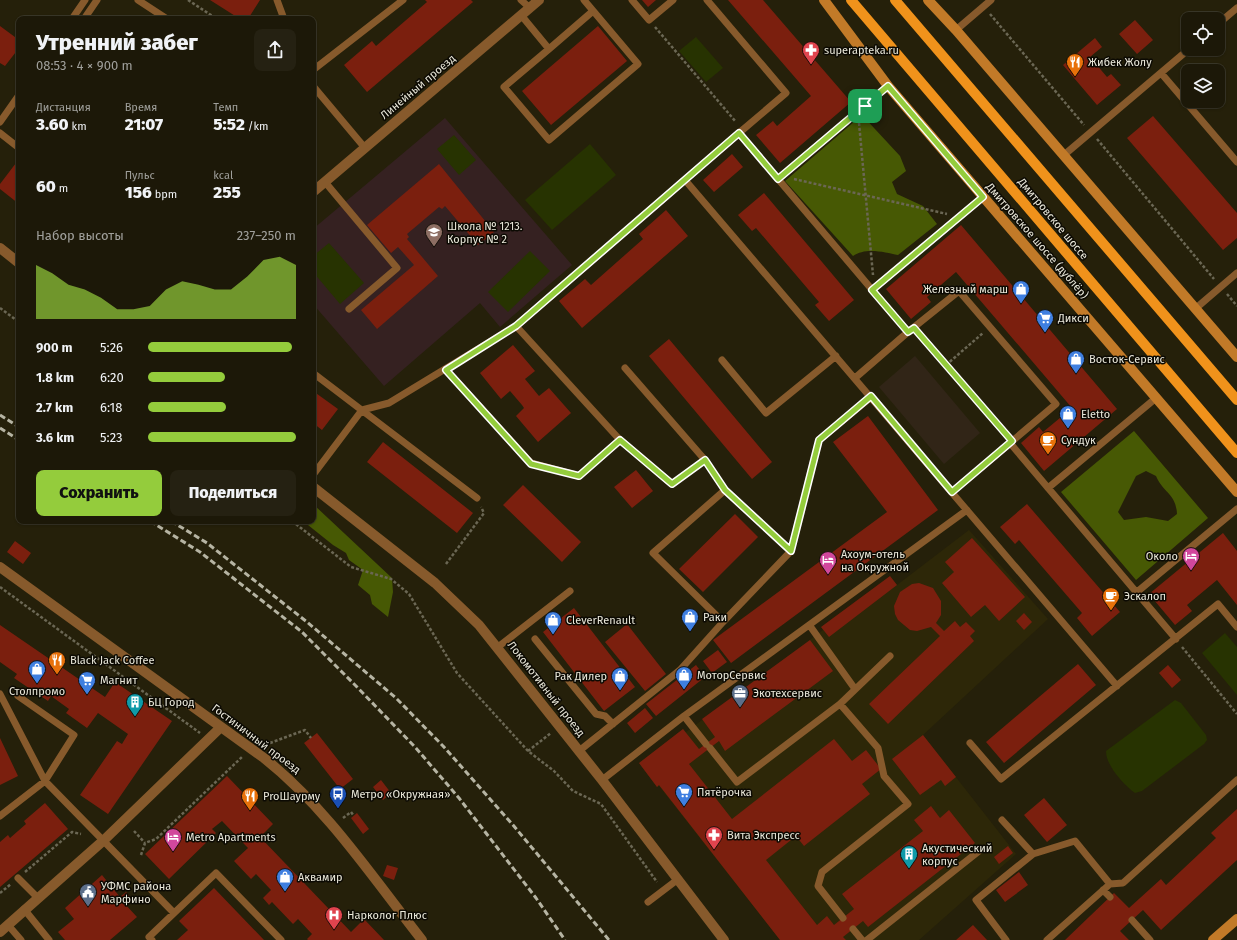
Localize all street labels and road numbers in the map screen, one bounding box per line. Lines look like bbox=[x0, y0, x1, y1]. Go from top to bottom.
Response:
street label: Линейный проезд bbox=[378, 52, 458, 122]
street label: Дмитровское шоссе bbox=[1015, 175, 1091, 262]
street label: Дмитровское шоссе (дублёр) bbox=[983, 180, 1091, 302]
street label: Локомотивный проезд bbox=[505, 639, 587, 739]
street label: Гостиничный проезд bbox=[209, 701, 303, 777]

